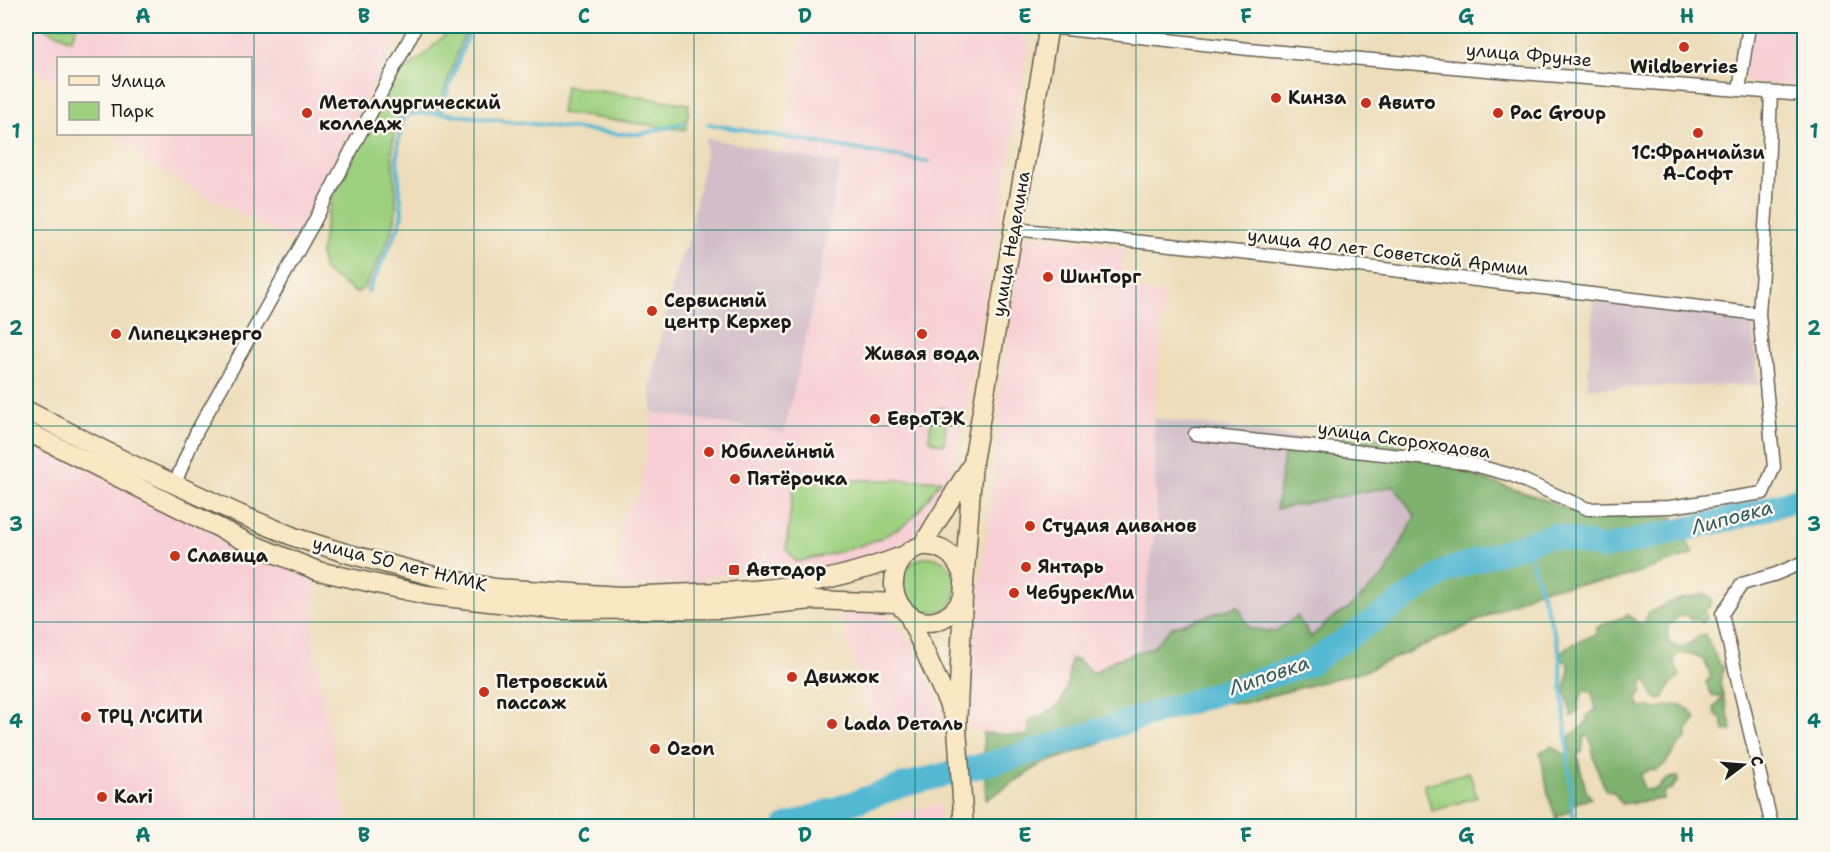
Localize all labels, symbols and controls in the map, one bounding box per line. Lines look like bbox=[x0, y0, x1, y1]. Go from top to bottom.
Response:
text: A bbox=[135, 3, 151, 29]
text: B bbox=[358, 3, 370, 29]
text: C bbox=[578, 3, 590, 29]
text: D bbox=[798, 3, 812, 29]
text: E bbox=[1018, 3, 1032, 29]
text: F bbox=[1240, 3, 1252, 29]
text: G bbox=[1458, 3, 1474, 29]
text: H bbox=[1680, 3, 1694, 29]
street label: улица Фрунзе bbox=[1465, 38, 1593, 72]
marker: Wildberries bbox=[1677, 40, 1691, 54]
place label: Wildberries bbox=[1630, 55, 1738, 79]
legend bbox=[57, 57, 252, 135]
text: Улица bbox=[111, 69, 165, 93]
place label: Кинза bbox=[1288, 86, 1347, 110]
place label: Металлургический колледж bbox=[319, 91, 501, 136]
marker: Кинза bbox=[1269, 91, 1283, 105]
place label: Авито bbox=[1378, 91, 1436, 115]
marker: Авито bbox=[1359, 96, 1373, 110]
text: Парк bbox=[111, 99, 154, 123]
place label: Pac Group bbox=[1510, 101, 1606, 125]
marker: Металлургический колледж bbox=[300, 106, 314, 120]
marker: Pac Group bbox=[1491, 106, 1505, 120]
text: 1 bbox=[11, 118, 21, 144]
text: 1 bbox=[1809, 118, 1819, 144]
marker: 1С:Франчайзи А-Софт bbox=[1691, 126, 1705, 140]
place label: 1С:Франчайзи А-Софт bbox=[1631, 141, 1765, 186]
street label: улица Неделина bbox=[986, 169, 1036, 319]
street label: улица 40 лет Советской Армии bbox=[1246, 223, 1530, 281]
place label: ШинТорг bbox=[1060, 265, 1142, 289]
marker: ШинТорг bbox=[1041, 270, 1055, 284]
place label: Сервисный центр Керхер bbox=[664, 289, 792, 334]
marker: Сервисный центр Керхер bbox=[645, 304, 659, 318]
text: 2 bbox=[9, 315, 23, 341]
text: 2 bbox=[1807, 315, 1821, 341]
place label: Липецкэнерго bbox=[128, 322, 262, 346]
marker: Липецкэнерго bbox=[109, 327, 123, 341]
marker: Живая вода bbox=[915, 327, 929, 341]
place label: Живая вода bbox=[865, 342, 980, 366]
place label: ЕвроТЭК bbox=[887, 407, 966, 431]
marker: ЕвроТЭК bbox=[868, 412, 882, 426]
street label: улица Скороходова bbox=[1316, 416, 1492, 464]
place label: Юбилейный bbox=[721, 440, 835, 464]
marker: Юбилейный bbox=[702, 445, 716, 459]
place label: Пятёрочка bbox=[747, 467, 848, 491]
marker: Пятёрочка bbox=[728, 472, 742, 486]
water label: Липовка bbox=[1687, 494, 1776, 541]
text: 3 bbox=[9, 511, 23, 537]
text: 3 bbox=[1807, 511, 1821, 537]
place label: Студия диванов bbox=[1042, 514, 1197, 538]
marker: Студия диванов bbox=[1023, 519, 1037, 533]
street label: улица 50 лет НЛМК bbox=[310, 531, 490, 597]
place label: Славица bbox=[187, 544, 269, 568]
marker: Славица bbox=[168, 549, 182, 563]
place label: Янтарь bbox=[1038, 555, 1104, 579]
place label: Автодор bbox=[746, 558, 827, 582]
marker: Янтарь bbox=[1019, 560, 1033, 574]
marker: Автодор bbox=[727, 563, 741, 577]
place label: ЧебурекМи bbox=[1026, 581, 1135, 605]
marker: ЧебурекМи bbox=[1007, 586, 1021, 600]
water label: Липовка bbox=[1224, 649, 1313, 701]
place label: Движок bbox=[804, 665, 879, 689]
place label: Петровский пассаж bbox=[496, 670, 608, 715]
marker: Движок bbox=[785, 670, 799, 684]
marker: Петровский пассаж bbox=[477, 685, 491, 699]
place label: ТРЦ Л'СИТИ bbox=[98, 705, 203, 729]
text: 4 bbox=[9, 708, 23, 734]
text: 4 bbox=[1807, 708, 1821, 734]
marker: ТРЦ Л'СИТИ bbox=[79, 710, 93, 724]
place label: Lada Dеталь bbox=[844, 712, 963, 736]
marker: Lada Dеталь bbox=[825, 717, 839, 731]
north arrow bbox=[1713, 735, 1773, 795]
place label: Ozon bbox=[667, 737, 714, 761]
marker: Ozon bbox=[648, 742, 662, 756]
text: С bbox=[1745, 753, 1768, 769]
place label: Kari bbox=[114, 785, 153, 809]
marker: Kari bbox=[95, 790, 109, 804]
text: A bbox=[135, 822, 151, 848]
text: B bbox=[358, 822, 370, 848]
text: C bbox=[578, 822, 590, 848]
text: D bbox=[798, 822, 812, 848]
text: E bbox=[1018, 822, 1032, 848]
text: F bbox=[1240, 822, 1252, 848]
text: G bbox=[1458, 822, 1474, 848]
text: H bbox=[1680, 822, 1694, 848]

